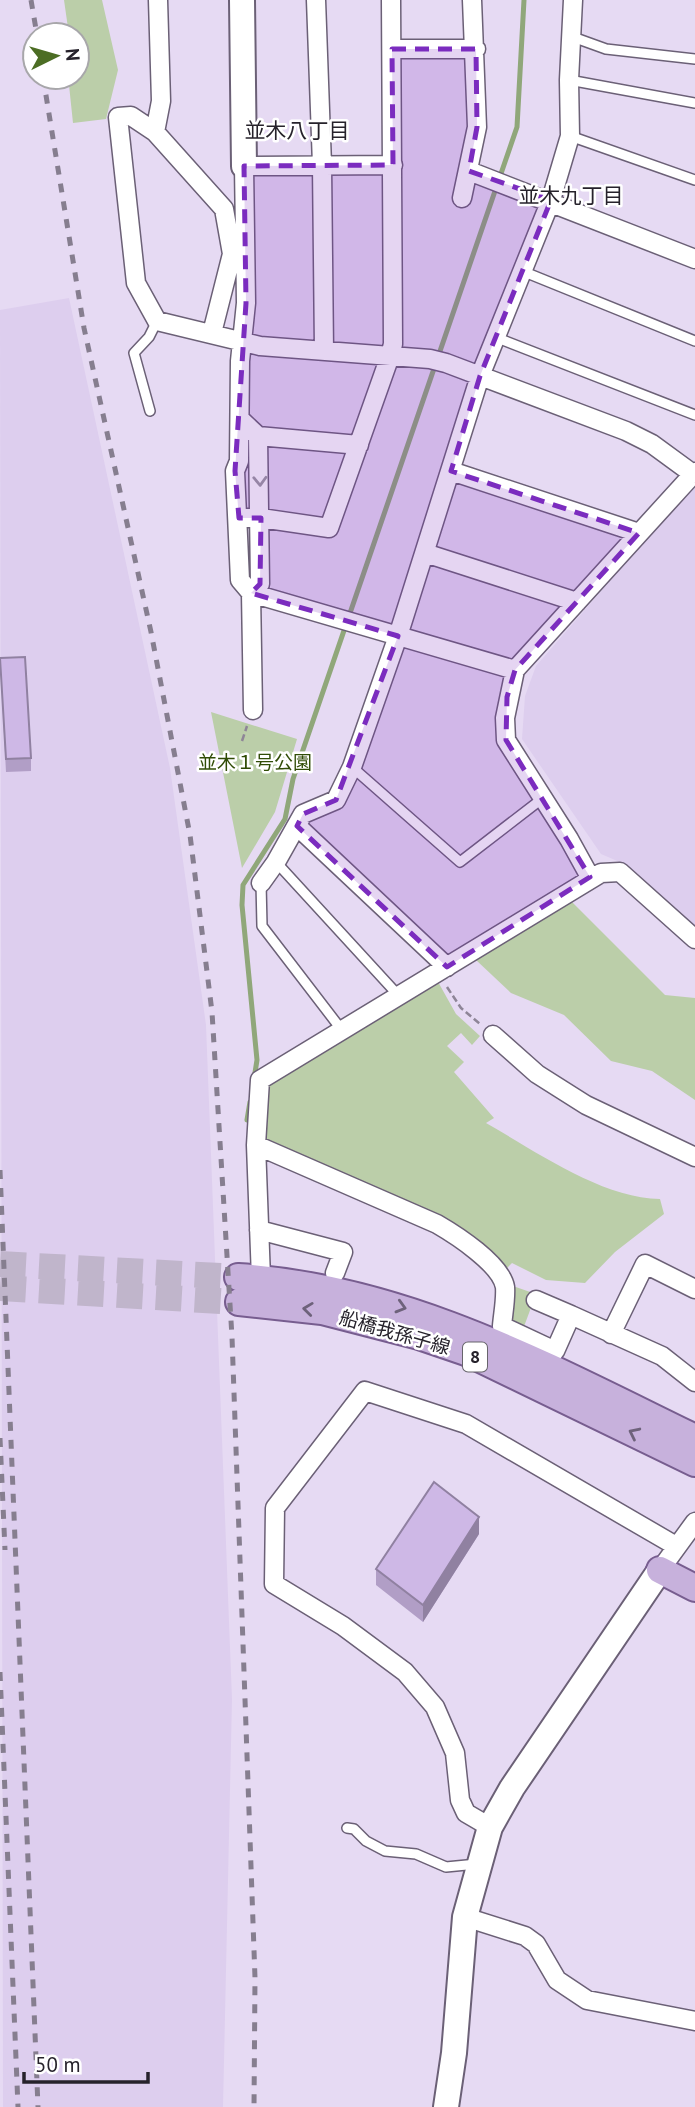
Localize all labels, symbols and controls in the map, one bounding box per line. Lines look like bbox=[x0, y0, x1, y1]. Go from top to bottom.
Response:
north arrow bbox=[21, 21, 91, 91]
text: N bbox=[60, 47, 85, 62]
district label: 並木八丁目 bbox=[245, 117, 350, 144]
district label: 並木九丁目 bbox=[519, 182, 624, 209]
one-way arrow bbox=[252, 475, 267, 486]
park label: 並木１号公園 bbox=[198, 750, 312, 774]
one-way arrow bbox=[395, 1299, 407, 1313]
one-way arrow bbox=[302, 1302, 314, 1317]
street label: 船橋我孫子線 bbox=[337, 1305, 453, 1359]
road number: 8 bbox=[463, 1342, 487, 1372]
one-way arrow bbox=[629, 1428, 641, 1442]
scale bar bbox=[24, 2040, 149, 2084]
text: 50 m bbox=[35, 2051, 81, 2078]

